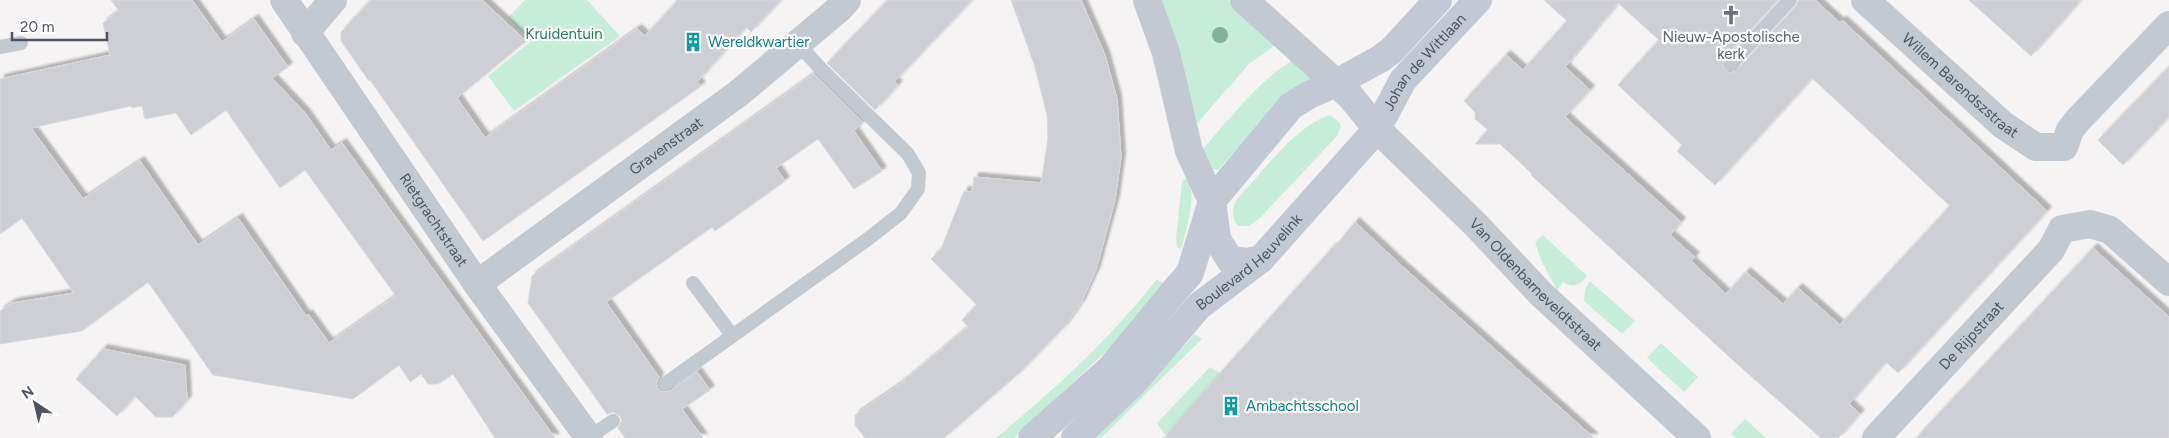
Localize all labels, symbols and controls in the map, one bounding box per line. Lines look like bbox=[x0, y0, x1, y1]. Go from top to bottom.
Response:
church icon: Nieuw-Apostolische kerk bbox=[1720, 4, 1742, 26]
scale bar bbox=[12, 10, 108, 42]
street label: Johan de Wittlaan bbox=[1379, 10, 1470, 114]
text: 20 m bbox=[20, 18, 54, 36]
park label: Kruidentuin bbox=[525, 25, 603, 43]
place label: Nieuw-Apostolische kerk bbox=[1662, 28, 1800, 63]
street label: Willem Barendszstraat bbox=[1898, 29, 2022, 142]
building icon: Wereldkwartier bbox=[682, 31, 704, 53]
place label: Wereldkwartier bbox=[708, 33, 809, 51]
street label: Gravenstraat bbox=[626, 113, 707, 179]
street label: Rietgrachtstraat bbox=[395, 170, 472, 270]
street label: Boulevard Heuvelink bbox=[1192, 210, 1306, 314]
street label: Van Oldenbarneveldtstraat bbox=[1465, 215, 1606, 355]
street label: De Rijpstraat bbox=[1935, 297, 2008, 373]
north arrow bbox=[10, 378, 60, 428]
text: N bbox=[19, 383, 37, 403]
building icon: Ambachtsschool bbox=[1220, 395, 1242, 417]
place label: Ambachtsschool bbox=[1246, 397, 1359, 415]

